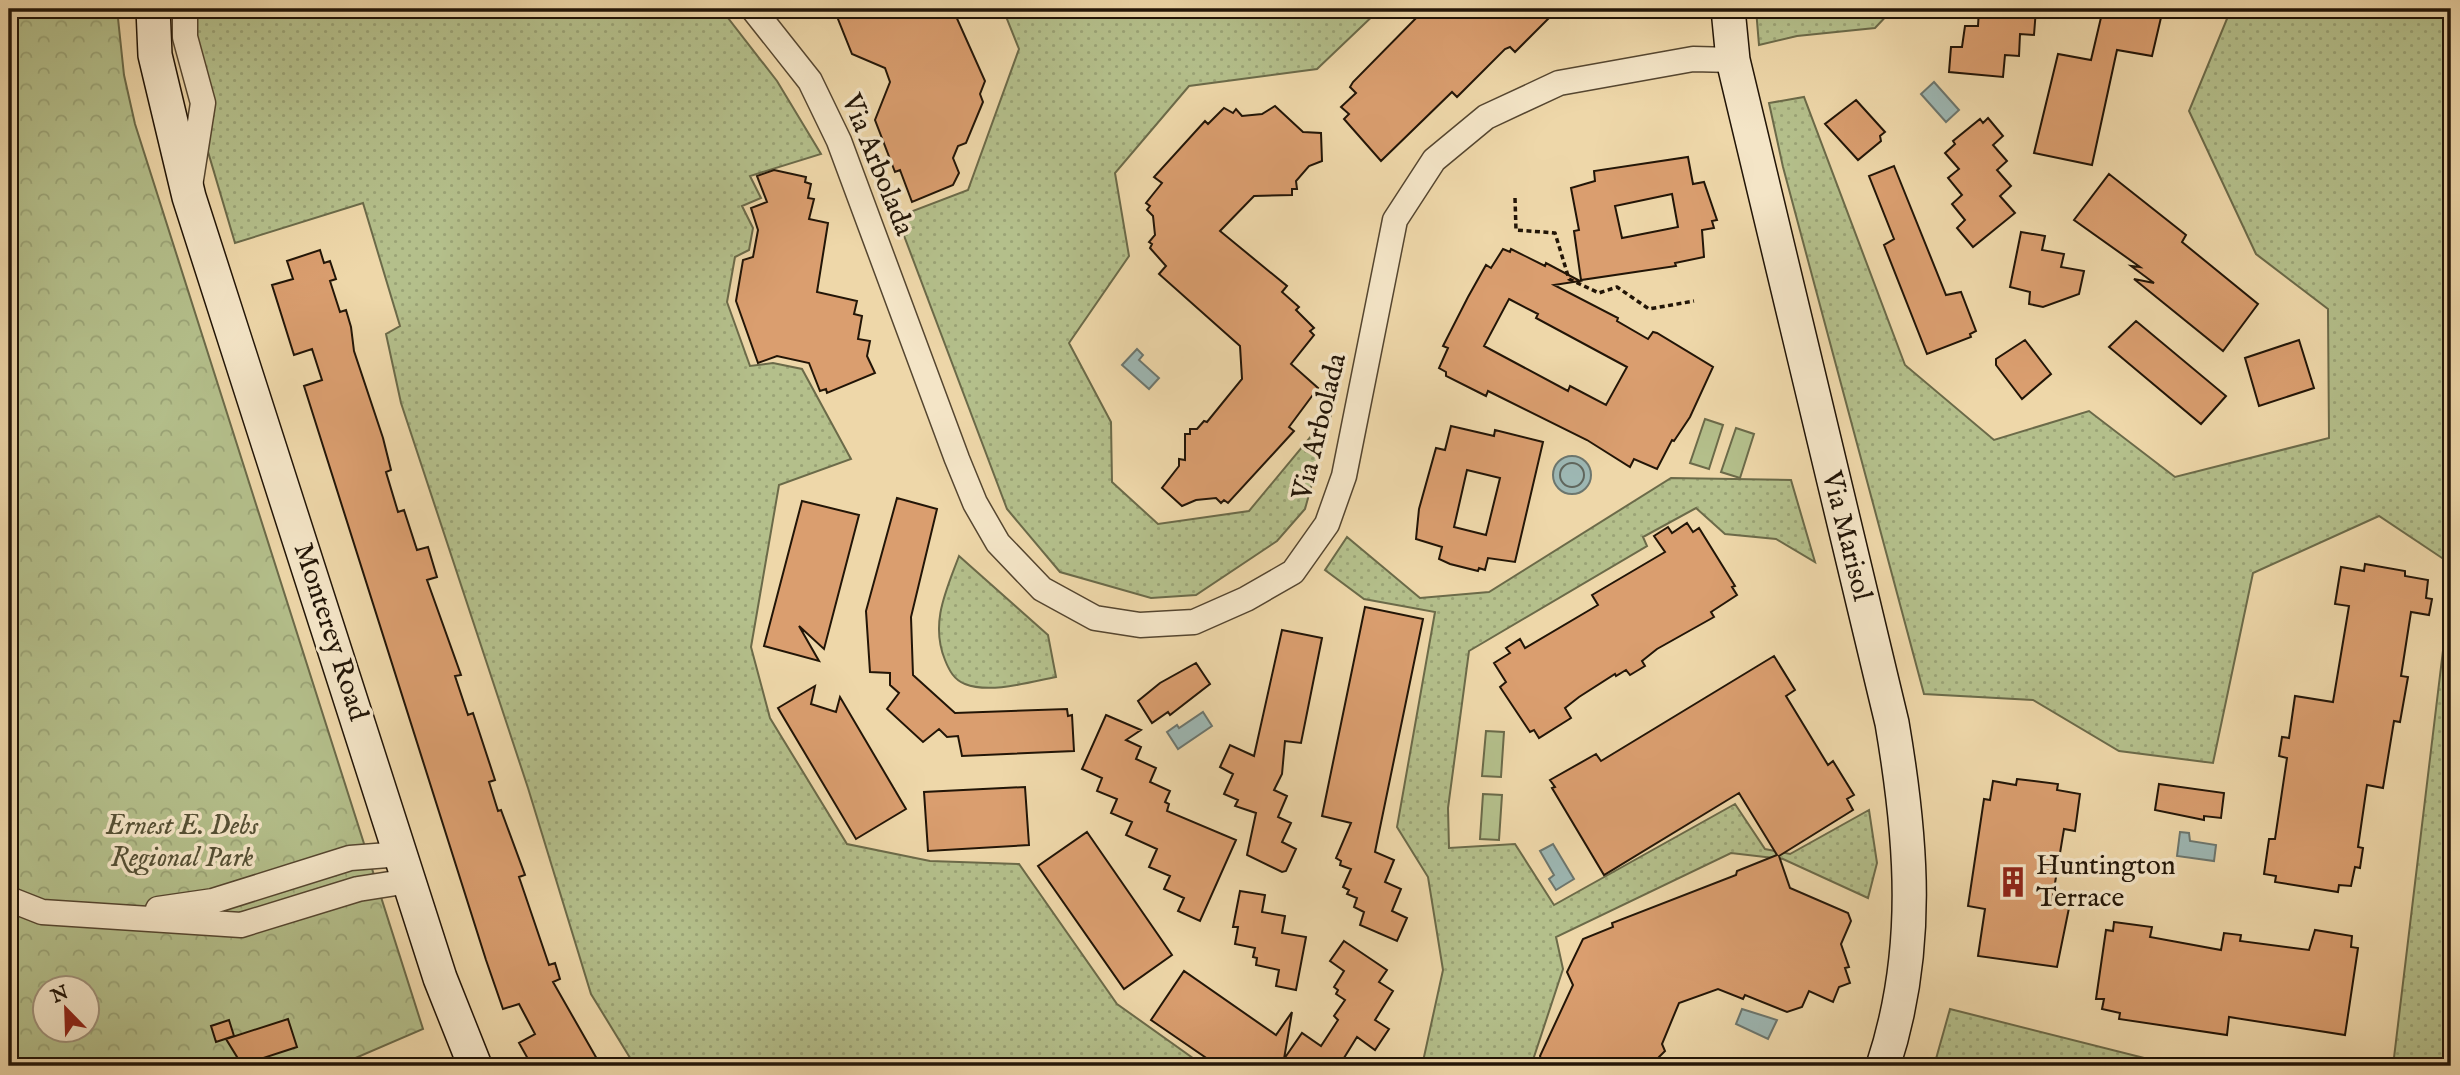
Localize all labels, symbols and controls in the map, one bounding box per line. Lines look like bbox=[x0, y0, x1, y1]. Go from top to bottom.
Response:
street label: Via Arbolada bbox=[832, 88, 922, 242]
street label: Via Arbolada bbox=[1285, 349, 1355, 505]
street label: Via Marisol bbox=[1813, 466, 1879, 605]
street label: Monterey Road bbox=[285, 539, 375, 725]
park label: Ernest E. Debs Regional Park bbox=[105, 809, 259, 876]
place label: Huntington Terrace bbox=[2036, 849, 2176, 916]
building icon: Huntington Terrace bbox=[1996, 865, 2030, 899]
north arrow bbox=[32, 974, 102, 1044]
text: N bbox=[47, 981, 73, 1010]

